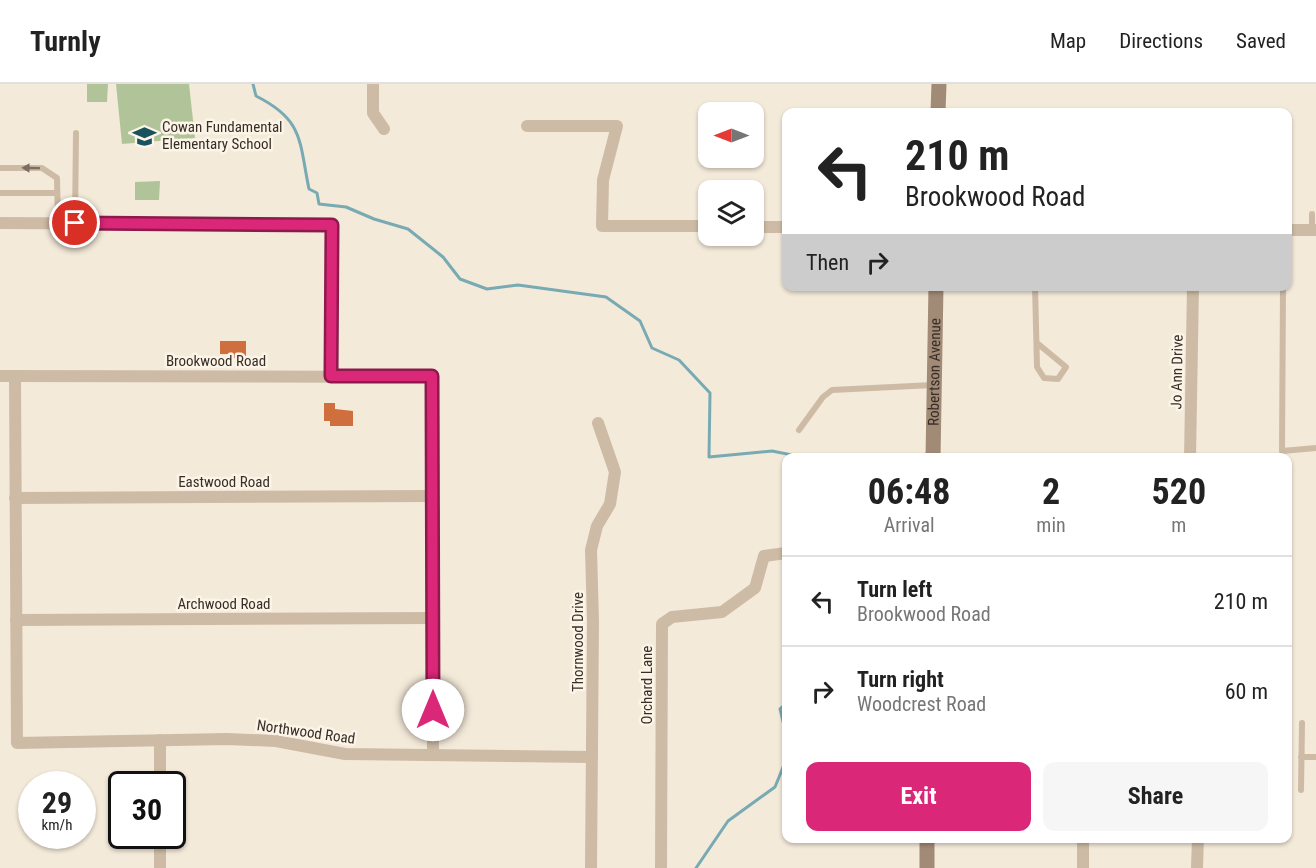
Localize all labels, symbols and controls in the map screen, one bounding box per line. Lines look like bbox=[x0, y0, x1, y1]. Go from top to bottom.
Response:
text: Turnly bbox=[30, 25, 101, 58]
text: Map bbox=[1050, 29, 1086, 53]
text: Directions bbox=[1119, 29, 1203, 53]
text: Saved bbox=[1236, 29, 1286, 53]
north arrow bbox=[698, 102, 764, 168]
map controls bbox=[698, 102, 764, 246]
place label: Cowan Fundamental Elementary School bbox=[162, 118, 283, 153]
school or university icon: Cowan Fundamental Elementary School bbox=[131, 123, 157, 149]
text: 210 m bbox=[905, 131, 1010, 180]
icon: left bbox=[806, 132, 884, 210]
one-way arrow bbox=[22, 163, 41, 173]
button: layers bbox=[698, 180, 764, 246]
text: Brookwood Road bbox=[905, 181, 1085, 213]
pin bbox=[49, 197, 100, 248]
icon: arrive bbox=[58, 206, 91, 239]
icon: right bbox=[861, 246, 894, 279]
text: Then bbox=[806, 250, 849, 275]
street label: Robertson Avenue bbox=[925, 318, 944, 426]
street label: Jo Ann Drive bbox=[1167, 334, 1187, 410]
street label: Brookwood Road bbox=[166, 352, 266, 370]
text: 06:48 bbox=[868, 471, 950, 513]
text: 2 bbox=[1042, 471, 1060, 513]
text: 520 bbox=[1152, 471, 1206, 513]
street label: Eastwood Road bbox=[178, 473, 270, 491]
text: Arrival bbox=[884, 513, 935, 537]
text: min bbox=[1036, 513, 1066, 537]
text: m bbox=[1171, 513, 1186, 537]
text: Turn left bbox=[857, 577, 932, 602]
icon: left bbox=[806, 585, 839, 618]
text: 210 m bbox=[1214, 589, 1268, 614]
street label: Thornwood Drive bbox=[569, 592, 587, 692]
street label: Archwood Road bbox=[177, 595, 271, 613]
text: Brookwood Road bbox=[857, 602, 991, 626]
street label: Orchard Lane bbox=[638, 646, 656, 724]
text: Turn right bbox=[857, 667, 944, 692]
icon: right bbox=[806, 675, 839, 708]
position arrow bbox=[401, 678, 465, 742]
text: 60 m bbox=[1225, 679, 1268, 704]
text: Woodcrest Road bbox=[857, 692, 986, 716]
street label: Northwood Road bbox=[256, 716, 356, 748]
button: Exit bbox=[806, 762, 1031, 831]
button: Share bbox=[1043, 762, 1268, 831]
speed limit sign: 30 bbox=[108, 771, 186, 849]
text: 29 bbox=[42, 785, 72, 820]
text: km/h bbox=[42, 816, 72, 834]

